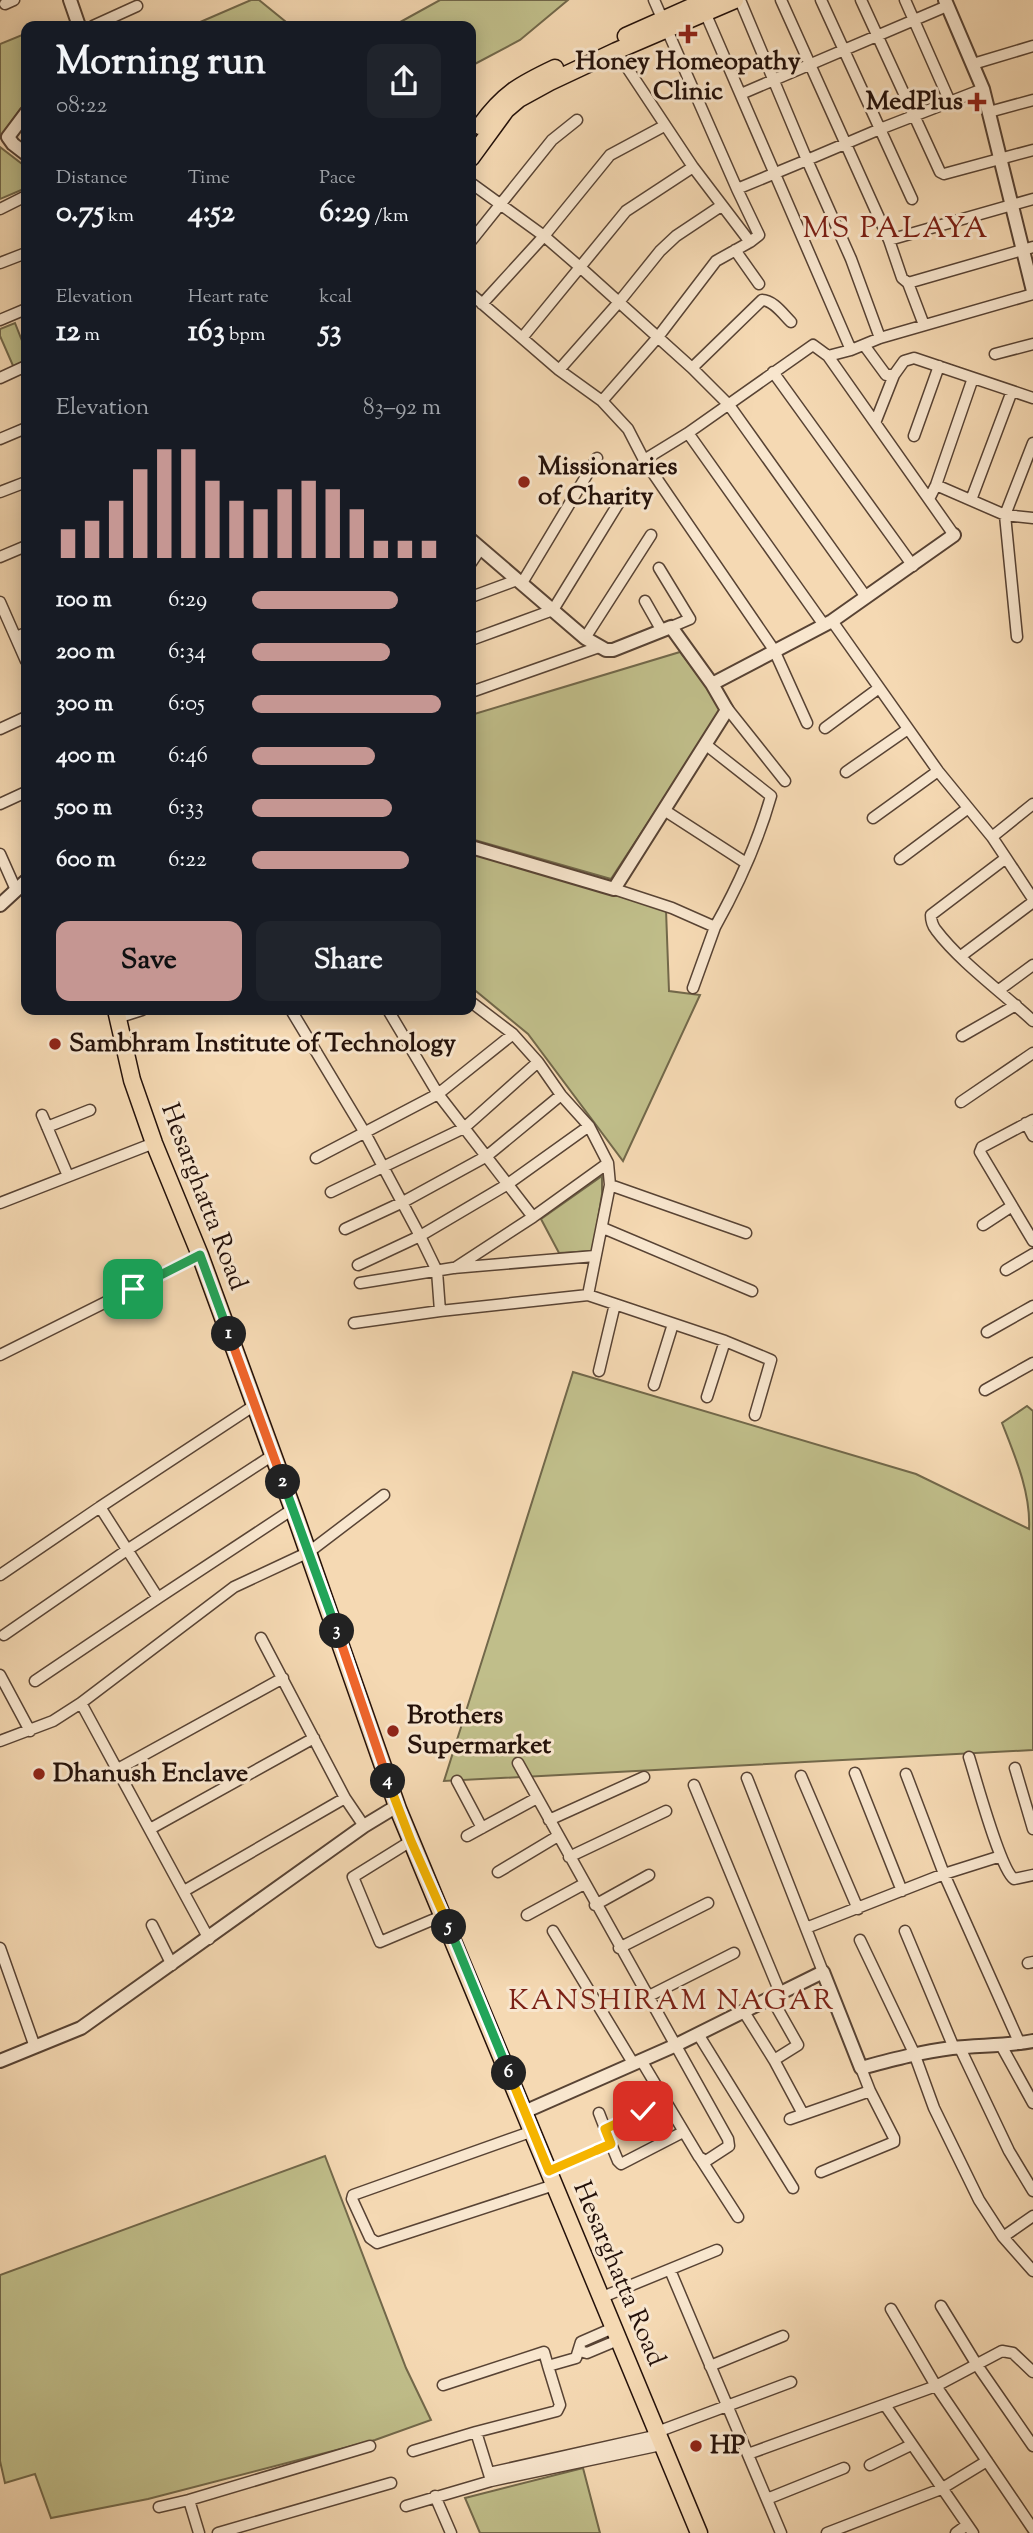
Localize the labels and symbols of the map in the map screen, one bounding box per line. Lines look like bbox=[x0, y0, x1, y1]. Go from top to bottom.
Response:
marker: Honey Homeopathy Clinic bbox=[678, 24, 698, 44]
place label: Honey Homeopathy Clinic bbox=[575, 44, 801, 111]
place label: MedPlus bbox=[866, 84, 963, 121]
marker: MedPlus bbox=[969, 94, 985, 110]
district label: MS PALAYA bbox=[802, 208, 990, 251]
place label: Missionaries of Charity bbox=[538, 449, 678, 516]
marker: Missionaries of Charity bbox=[516, 474, 532, 490]
place label: Sambhram Institute of Technology bbox=[69, 1026, 456, 1063]
marker: Sambhram Institute of Technology bbox=[47, 1036, 63, 1052]
street label: Hesarghatta Road bbox=[150, 1098, 256, 1296]
pin bbox=[103, 1259, 163, 1319]
pin: 1 bbox=[212, 1316, 246, 1352]
pin: 2 bbox=[266, 1464, 300, 1500]
pin: 3 bbox=[320, 1614, 354, 1648]
place label: Brothers Supermarket bbox=[407, 1698, 551, 1765]
marker: Brothers Supermarket bbox=[385, 1723, 401, 1739]
place label: Dhanush Enclave bbox=[53, 1756, 248, 1793]
pin: 4 bbox=[370, 1764, 406, 1798]
marker: Dhanush Enclave bbox=[31, 1766, 47, 1782]
pin: 5 bbox=[432, 1910, 466, 1944]
district label: KANSHIRAM NAGAR bbox=[509, 1982, 835, 2022]
pin: 6 bbox=[491, 2056, 526, 2090]
pin bbox=[613, 2081, 673, 2141]
street label: Hesarghatta Road bbox=[562, 2176, 674, 2373]
place label: HP bbox=[710, 2428, 746, 2465]
marker: HP bbox=[688, 2438, 704, 2454]

